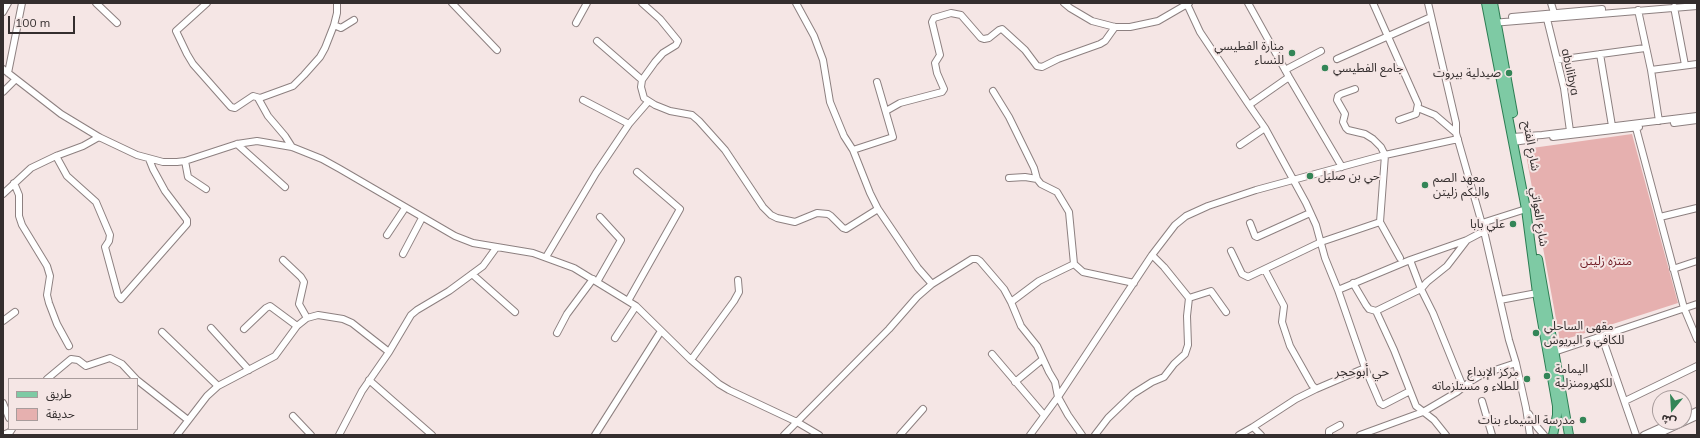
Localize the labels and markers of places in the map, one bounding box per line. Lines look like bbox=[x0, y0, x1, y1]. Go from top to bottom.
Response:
place label: منارة الفطيسي للنساء bbox=[1214, 39, 1284, 67]
marker: منارة الفطيسي للنساء bbox=[1287, 48, 1297, 58]
place label: جامع الفطيسي bbox=[1333, 61, 1403, 75]
marker: جامع الفطيسي bbox=[1320, 63, 1330, 73]
place label: صيدلية بيروت bbox=[1433, 66, 1501, 80]
marker: صيدلية بيروت bbox=[1504, 68, 1514, 78]
place label: حي بن صليل bbox=[1318, 169, 1380, 183]
marker: حي بن صليل bbox=[1305, 171, 1315, 181]
place label: معهد الصم والبكم زليتن bbox=[1433, 171, 1489, 199]
marker: معهد الصم والبكم زليتن bbox=[1420, 180, 1430, 190]
place label: علي بابا bbox=[1470, 217, 1505, 231]
marker: علي بابا bbox=[1508, 219, 1518, 229]
place label: مقهى الساحلي للكافي و البريوش bbox=[1544, 319, 1624, 347]
marker: مقهى الساحلي للكافي و البريوش bbox=[1531, 328, 1541, 338]
place label: اليمامة للكهرومنزلية bbox=[1555, 362, 1612, 390]
place label: مركز الإبداع للطلاء و مستلزماته bbox=[1432, 365, 1519, 393]
marker: اليمامة للكهرومنزلية bbox=[1542, 371, 1552, 381]
marker: مركز الإبداع للطلاء و مستلزماته bbox=[1522, 374, 1532, 384]
place label: مدرسة الشيماء بنات bbox=[1478, 413, 1575, 427]
marker: مدرسة الشيماء بنات bbox=[1578, 415, 1588, 425]

